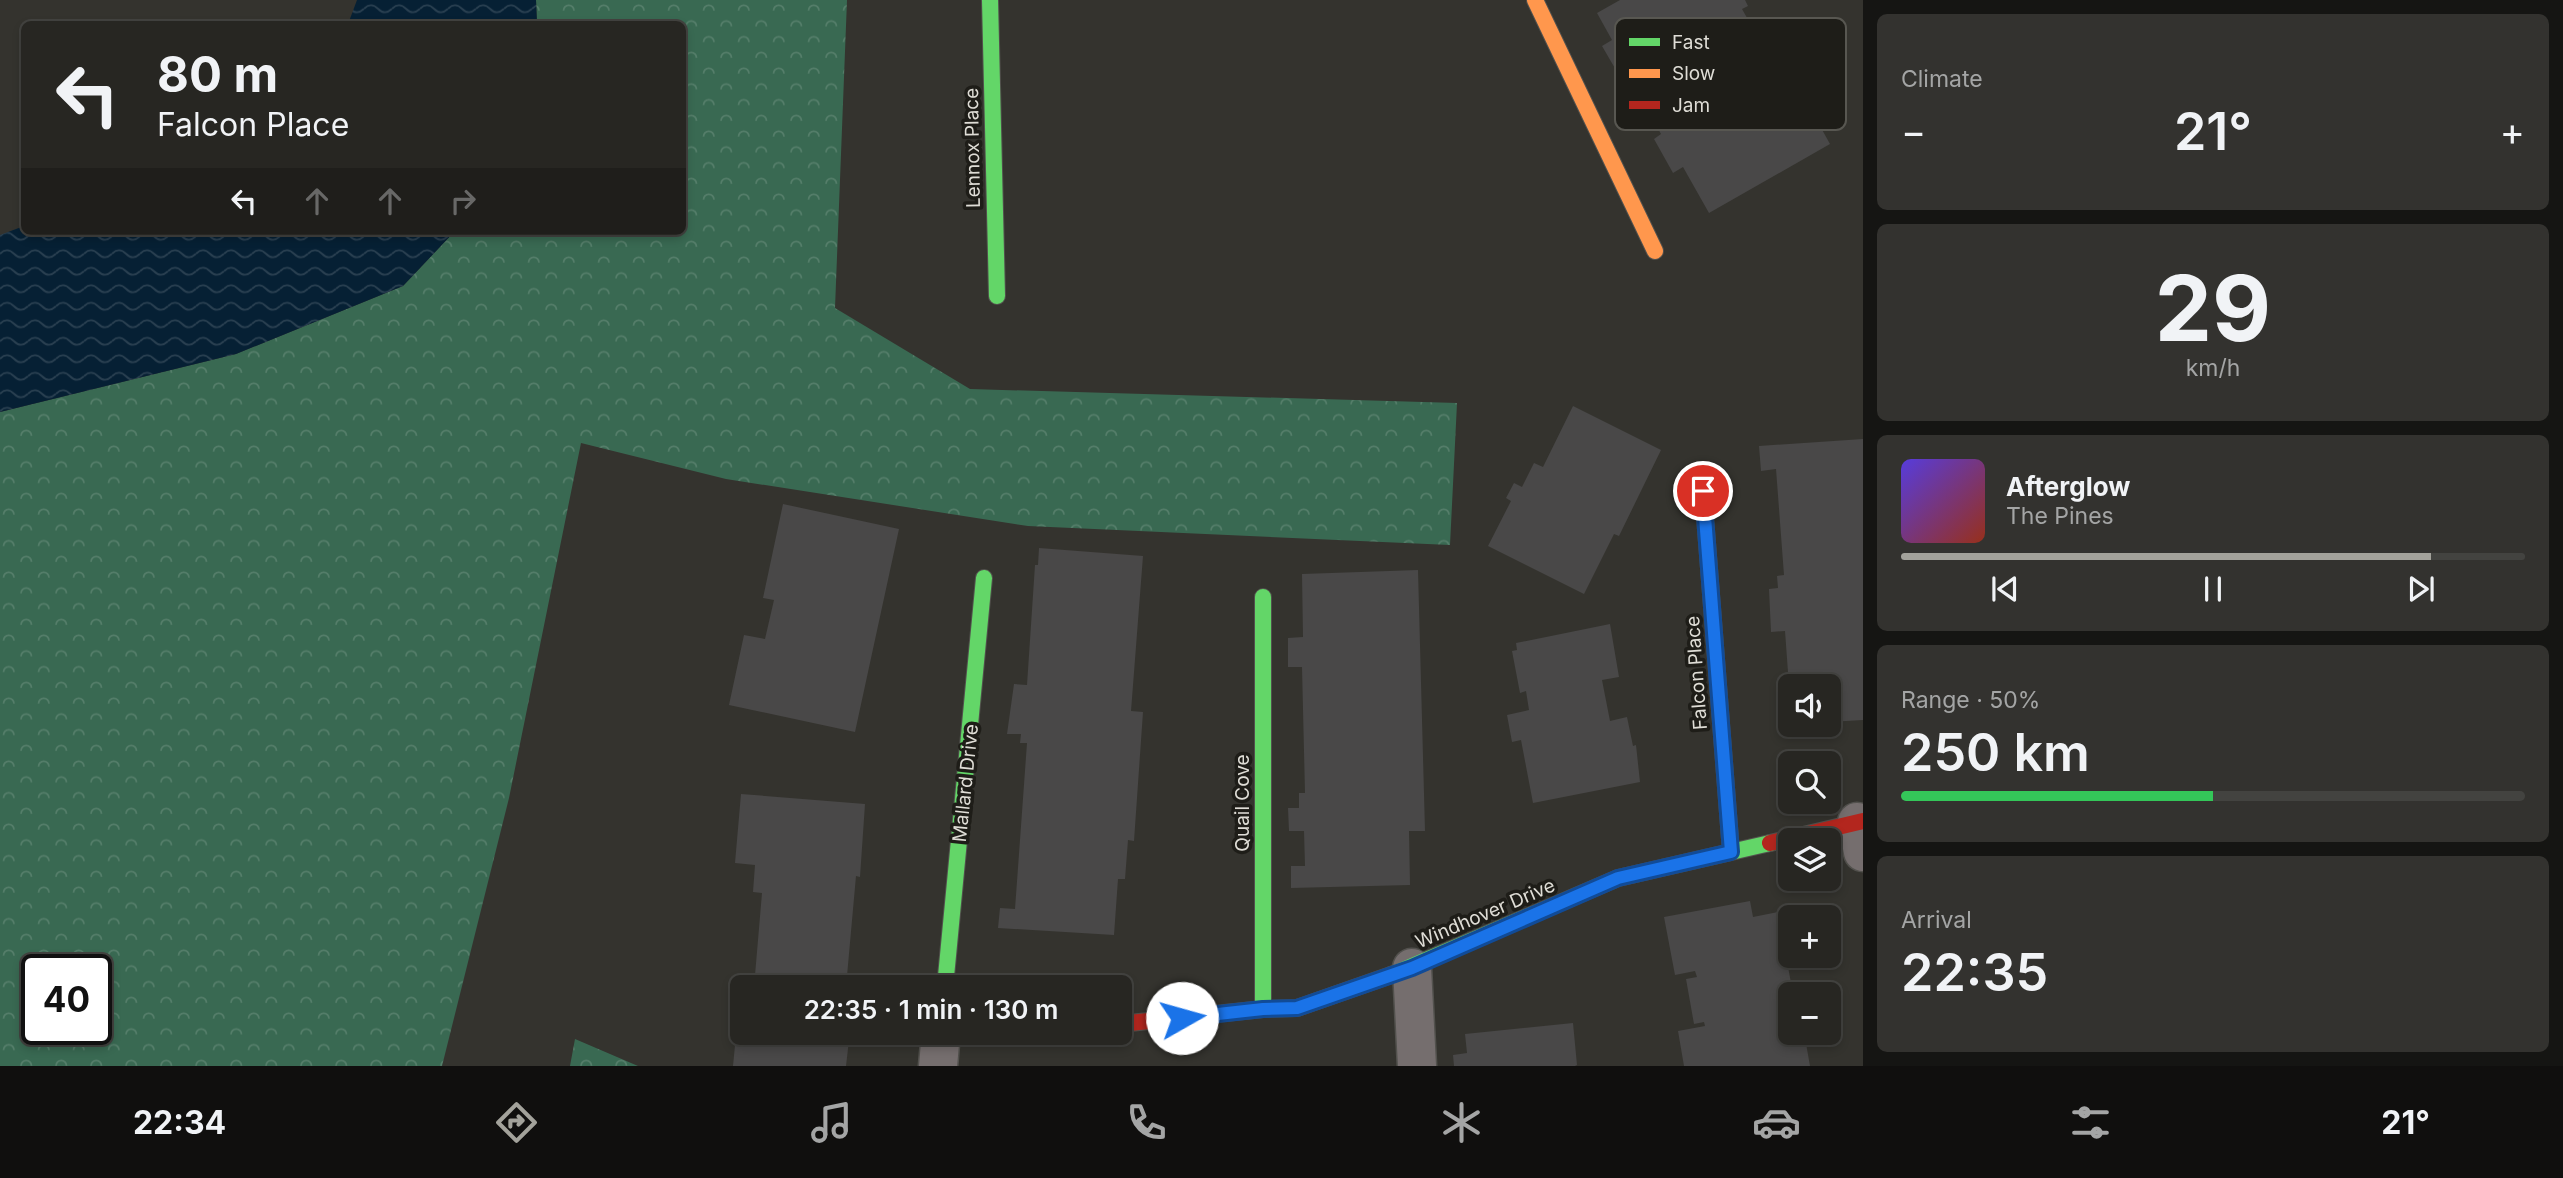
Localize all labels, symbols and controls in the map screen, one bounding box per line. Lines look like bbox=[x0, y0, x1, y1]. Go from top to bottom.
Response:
legend bbox=[1615, 18, 1846, 130]
text: Fast bbox=[1672, 31, 1710, 54]
text: 80 m bbox=[157, 45, 278, 104]
icon: left bbox=[42, 49, 133, 140]
text: Slow bbox=[1672, 62, 1715, 85]
text: Climate bbox=[1901, 65, 1983, 93]
street label: Lennox Place bbox=[960, 88, 985, 208]
text: Jam bbox=[1672, 94, 1710, 117]
text: 21° bbox=[2174, 100, 2252, 163]
text: Falcon Place bbox=[157, 105, 349, 144]
text: − bbox=[1901, 108, 1926, 154]
text: + bbox=[2500, 108, 2525, 154]
icon: left bbox=[225, 182, 263, 220]
icon: ahead bbox=[298, 182, 336, 220]
icon: ahead bbox=[371, 182, 409, 220]
icon: right bbox=[444, 182, 482, 220]
text: 29 bbox=[2155, 253, 2271, 363]
text: km/h bbox=[2186, 354, 2240, 382]
pin bbox=[1673, 461, 1733, 521]
text: Afterglow bbox=[2006, 471, 2130, 502]
icon: arrive bbox=[1684, 472, 1722, 510]
text: The Pines bbox=[2006, 502, 2114, 530]
icon: previous bbox=[1986, 570, 2024, 608]
icon: pause bbox=[2194, 570, 2232, 608]
icon: next bbox=[2402, 570, 2440, 608]
street label: Falcon Place bbox=[1681, 615, 1712, 731]
map controls bbox=[1778, 674, 1841, 1045]
button: sound bbox=[1778, 674, 1841, 737]
text: Range · 50% bbox=[1901, 686, 2040, 714]
text: 250 km bbox=[1901, 721, 2090, 784]
street label: Mallard Drive bbox=[948, 723, 983, 843]
button: search bbox=[1778, 751, 1841, 814]
street label: Quail Cove bbox=[1231, 754, 1254, 852]
button: layers bbox=[1778, 828, 1841, 891]
street label: Windhover Drive bbox=[1412, 874, 1558, 953]
button: + bbox=[1778, 905, 1841, 968]
text: Arrival bbox=[1901, 906, 1972, 934]
text: 22:35 bbox=[1901, 941, 2048, 1004]
speed limit sign: 40 bbox=[21, 954, 112, 1045]
position arrow bbox=[1145, 981, 1219, 1055]
button: − bbox=[1778, 982, 1841, 1045]
text: 22:35 · 1 min · 130 m bbox=[804, 994, 1058, 1025]
icon: directions bbox=[492, 1098, 541, 1147]
icon: music bbox=[807, 1098, 856, 1147]
icon: phone bbox=[1122, 1098, 1171, 1147]
icon: climate bbox=[1437, 1098, 1486, 1147]
icon: car bbox=[1752, 1098, 1801, 1147]
icon: filters bbox=[2066, 1098, 2115, 1147]
text: 22:34 bbox=[133, 1103, 226, 1142]
text: 21° bbox=[2381, 1103, 2430, 1142]

